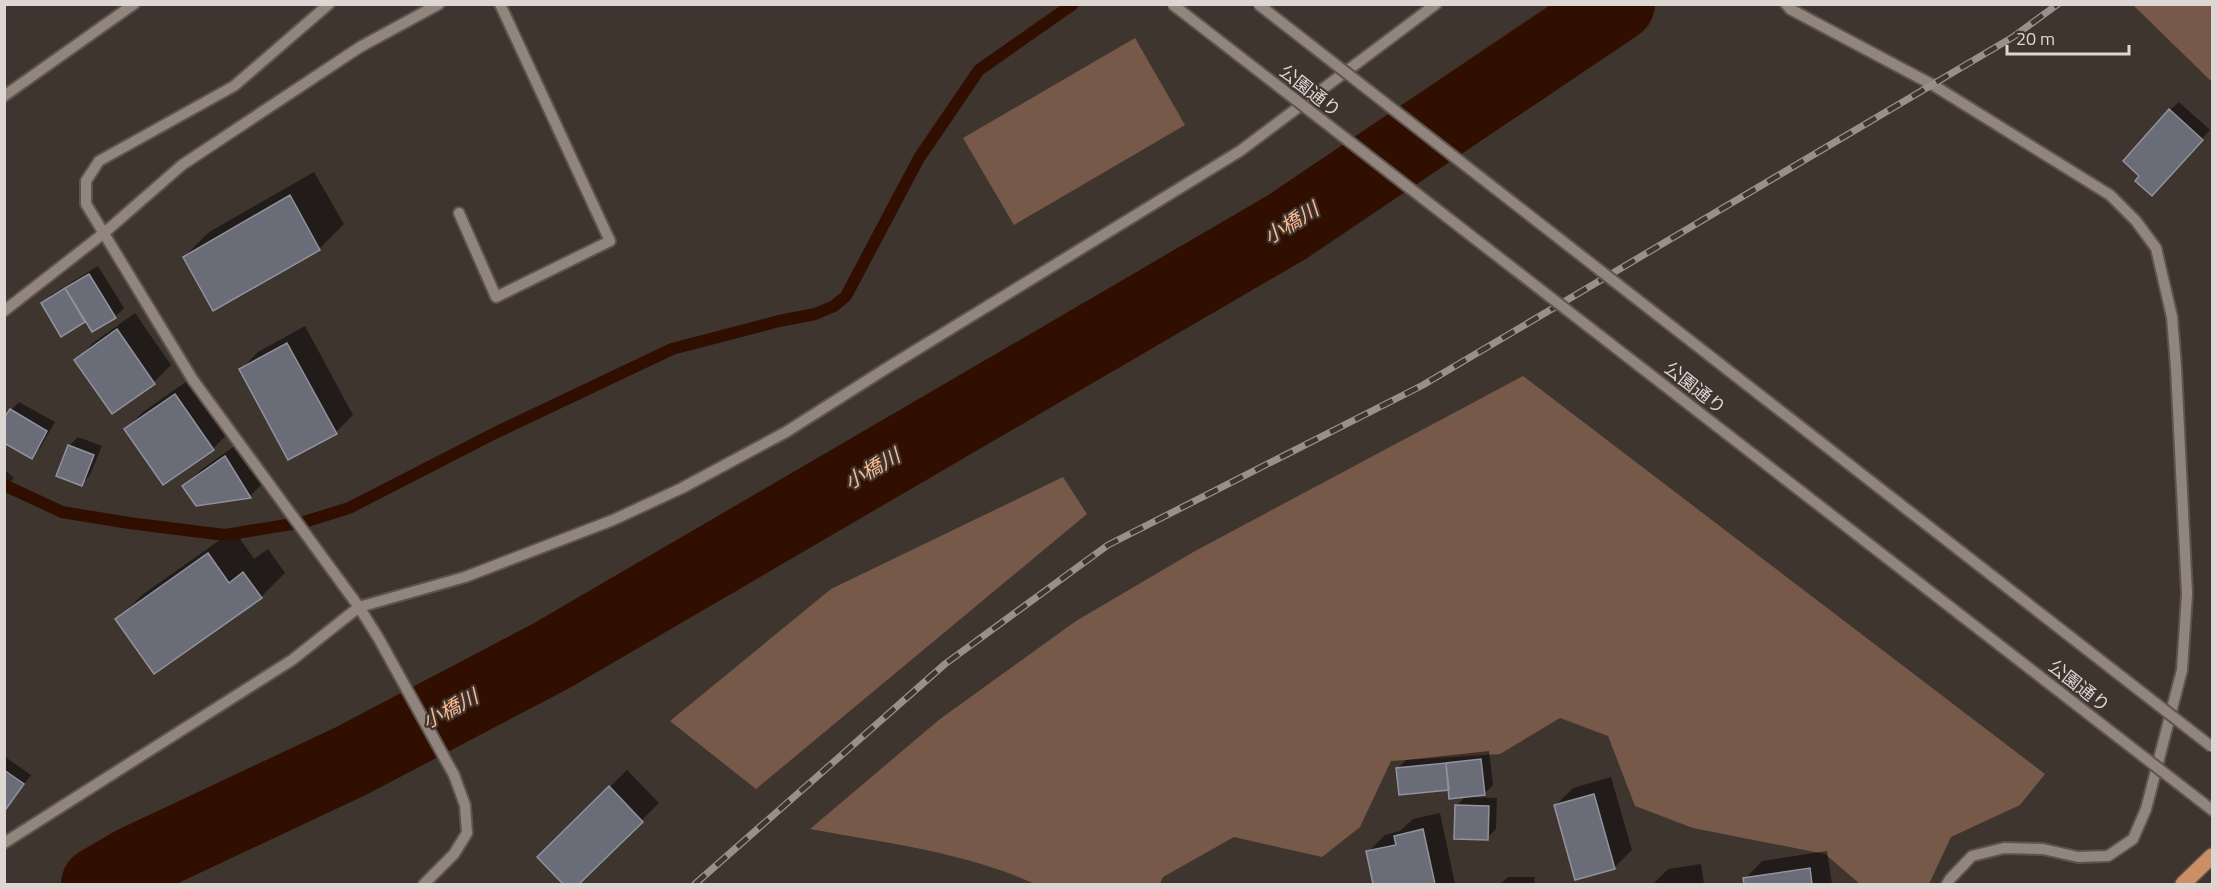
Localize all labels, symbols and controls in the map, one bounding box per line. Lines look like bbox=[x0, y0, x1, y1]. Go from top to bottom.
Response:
scale bar bbox=[2007, 18, 2128, 56]
text: 20 m bbox=[2016, 25, 2055, 52]
street label: 公園通り bbox=[1274, 58, 1347, 123]
water label: 小橋川 bbox=[1257, 192, 1326, 252]
street label: 公園通り bbox=[1659, 355, 1732, 420]
water label: 小橋川 bbox=[838, 439, 907, 497]
street label: 公園通り bbox=[2043, 653, 2116, 718]
water label: 小橋川 bbox=[416, 680, 485, 736]

